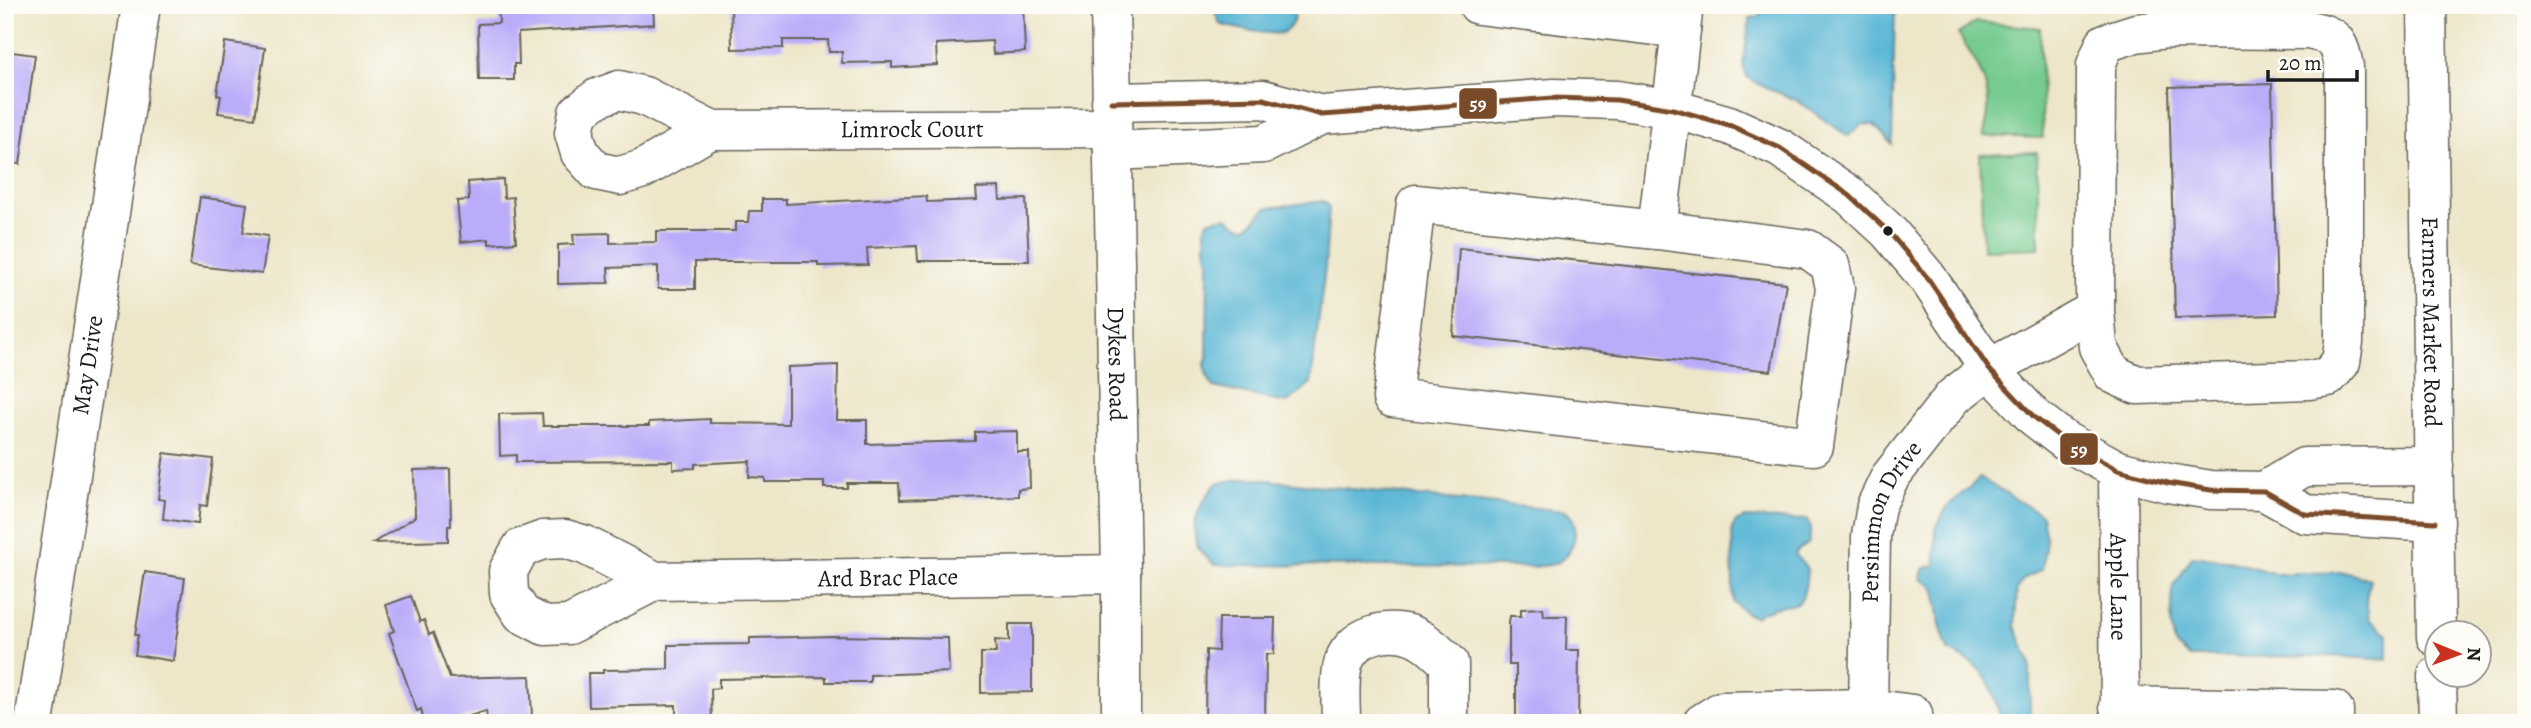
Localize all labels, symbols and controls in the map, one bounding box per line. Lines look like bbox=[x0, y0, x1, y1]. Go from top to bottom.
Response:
scale bar bbox=[2268, 38, 2358, 82]
text: 20 m bbox=[2279, 49, 2322, 77]
line badge: 59 bbox=[1458, 87, 1498, 120]
text: 59 bbox=[1470, 91, 1487, 117]
street label: Limrock Court bbox=[840, 113, 984, 145]
street label: Farmers Market Road bbox=[2414, 216, 2449, 428]
unlabelled marker bbox=[1881, 224, 1895, 238]
street label: Dykes Road bbox=[1100, 306, 1134, 422]
street label: May Drive bbox=[64, 313, 111, 417]
line badge: 59 bbox=[2059, 432, 2099, 466]
street label: Persimmon Drive bbox=[1854, 434, 1929, 603]
text: 59 bbox=[2071, 437, 2088, 463]
street label: Apple Lane bbox=[2102, 532, 2135, 641]
street label: Ard Brac Place bbox=[817, 560, 958, 595]
north arrow bbox=[2422, 620, 2492, 690]
text: N bbox=[2461, 647, 2487, 662]

